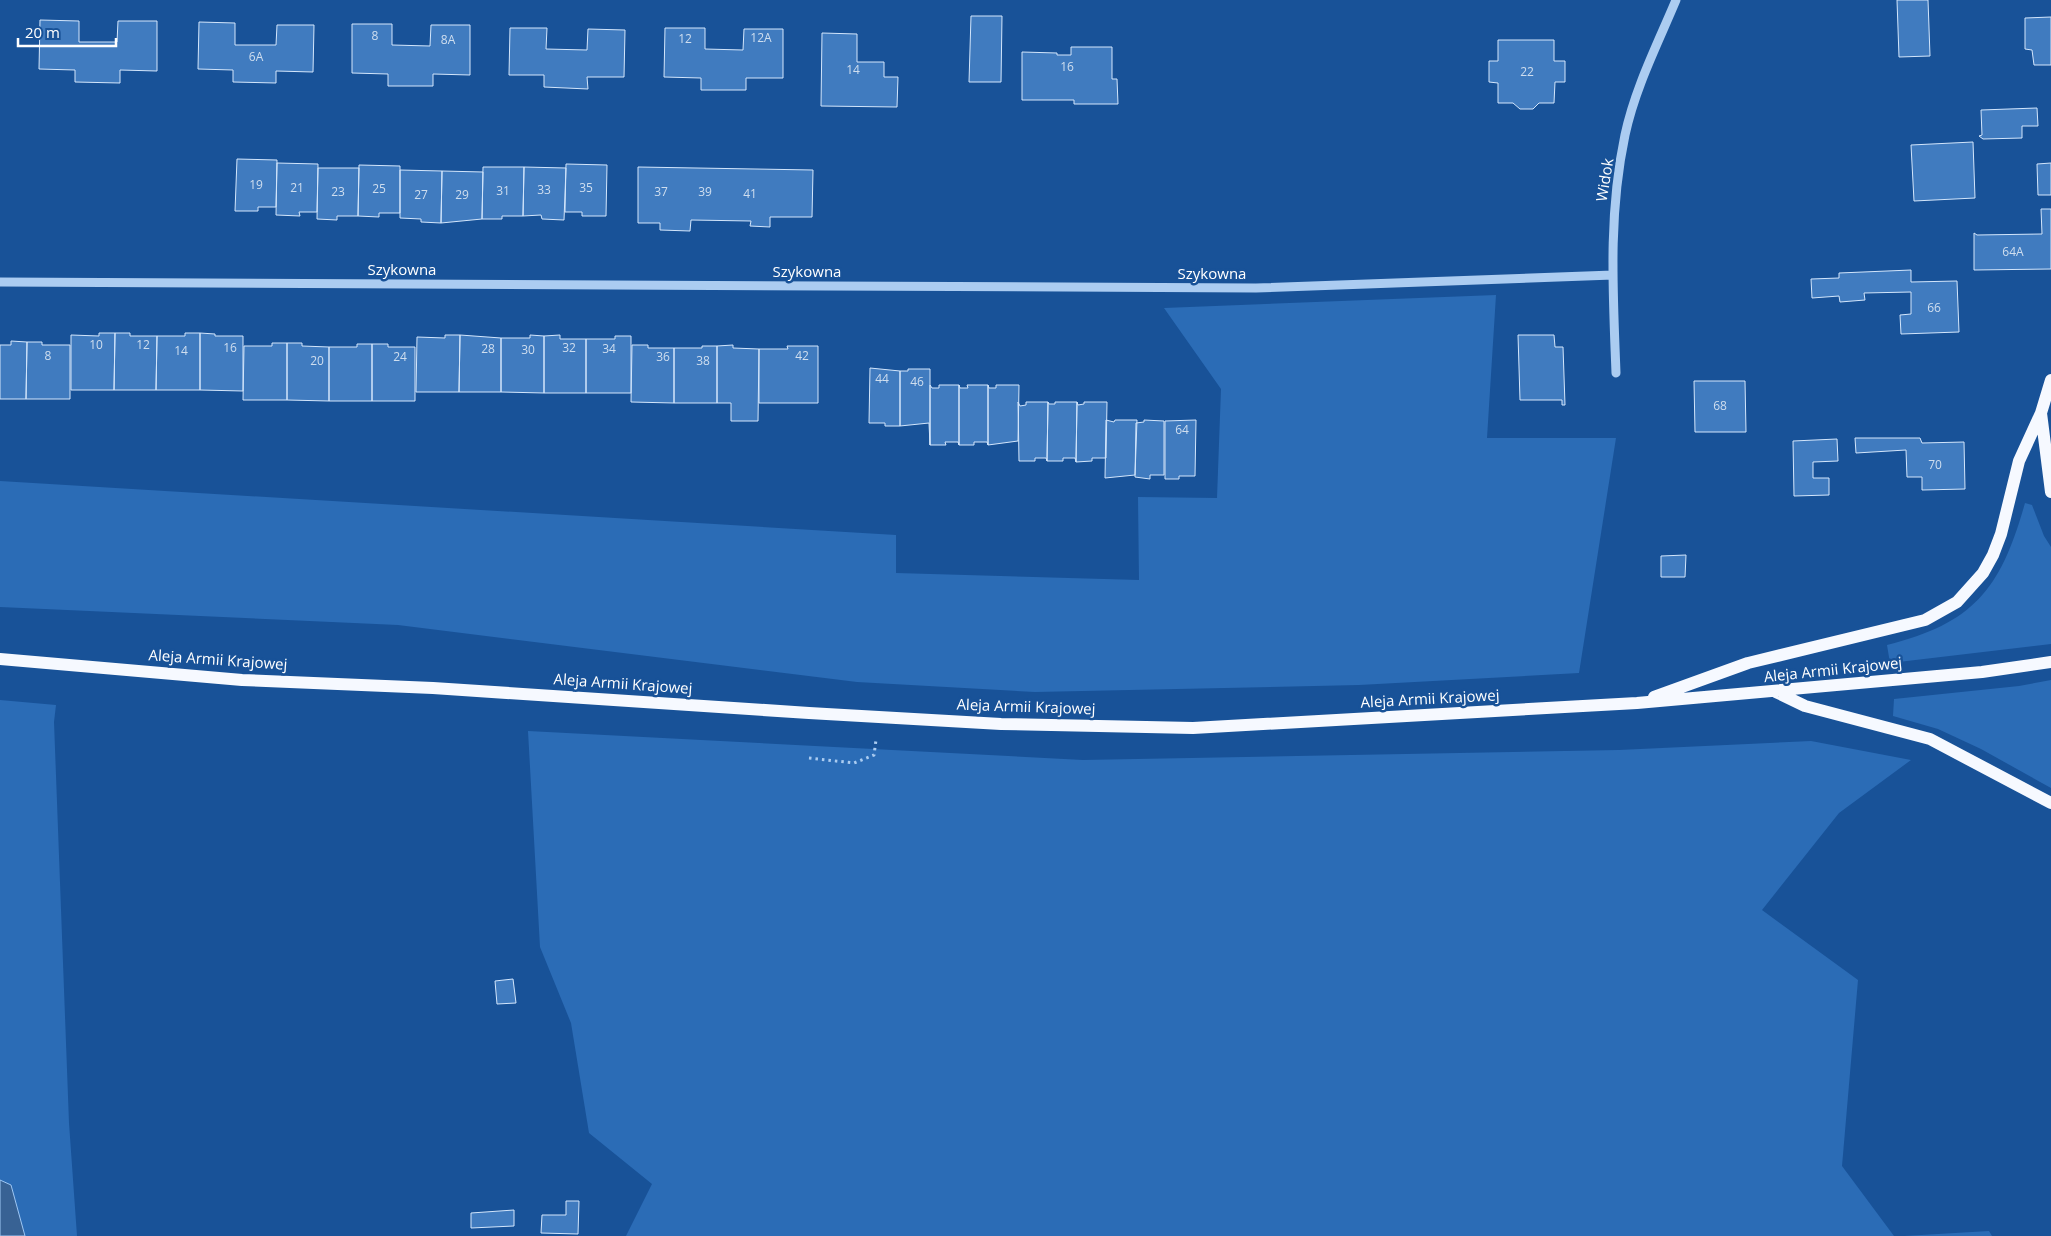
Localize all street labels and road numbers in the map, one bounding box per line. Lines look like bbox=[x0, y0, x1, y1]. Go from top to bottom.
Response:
street label: Widok bbox=[1591, 157, 1617, 203]
street label: Szykowna bbox=[368, 259, 436, 279]
street label: Szykowna bbox=[773, 261, 841, 281]
street label: Szykowna bbox=[1178, 263, 1246, 283]
street label: Aleja Armii Krajowej bbox=[148, 644, 288, 674]
street label: Aleja Armii Krajowej bbox=[1763, 652, 1903, 686]
street label: Aleja Armii Krajowej bbox=[553, 668, 693, 698]
street label: Aleja Armii Krajowej bbox=[1360, 684, 1500, 712]
street label: Aleja Armii Krajowej bbox=[956, 694, 1096, 718]

